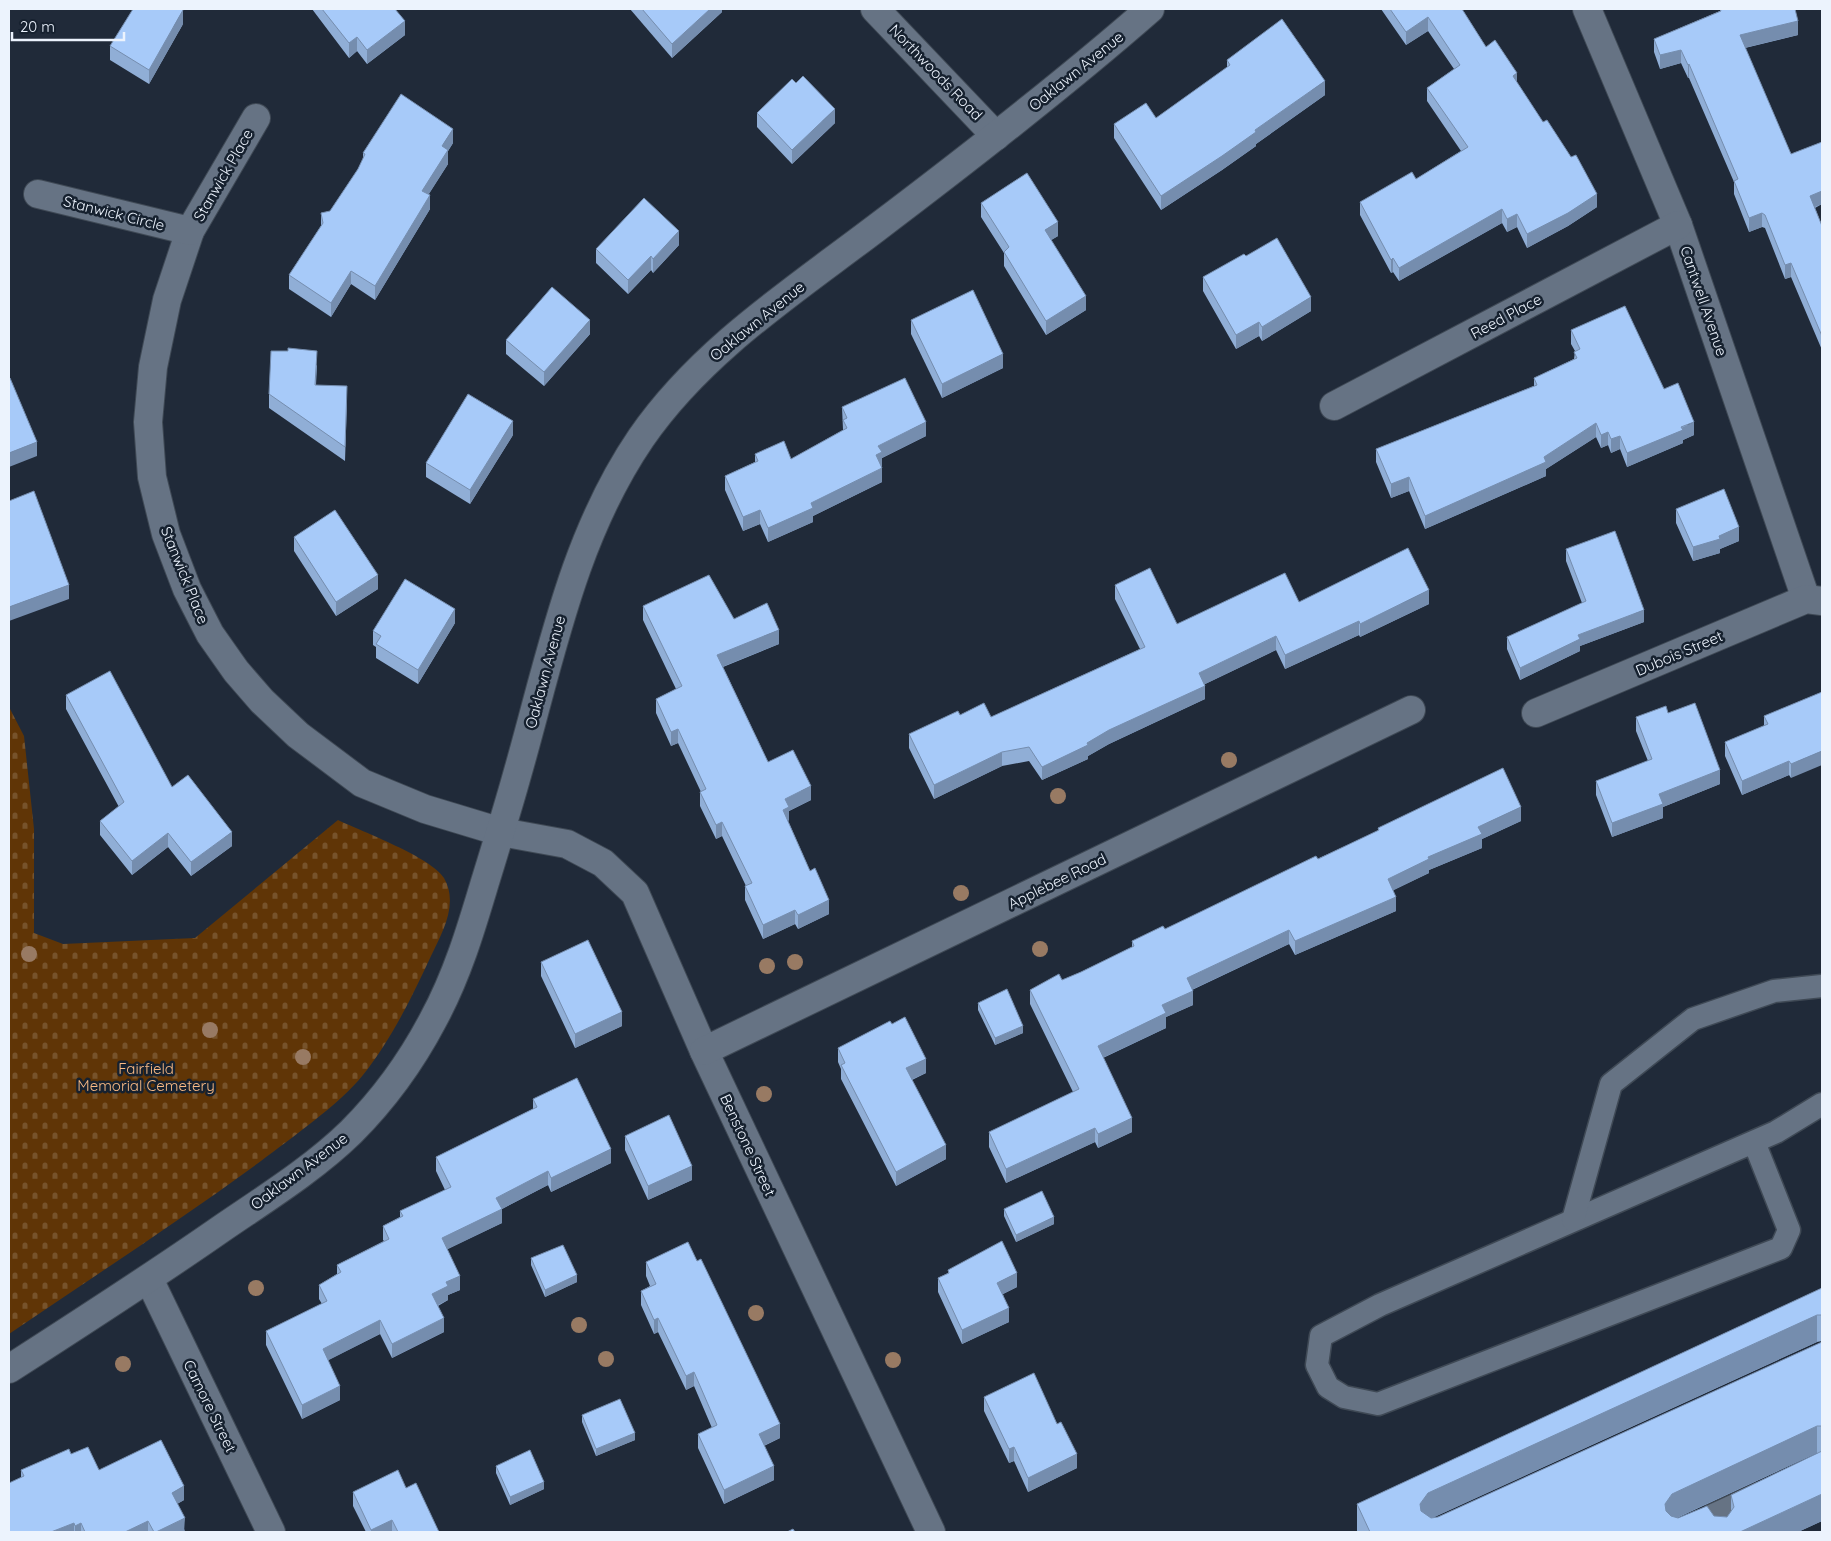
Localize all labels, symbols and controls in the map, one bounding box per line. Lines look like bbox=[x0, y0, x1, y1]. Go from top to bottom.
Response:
scale bar bbox=[12, 10, 125, 42]
text: 20 m bbox=[20, 17, 55, 36]
street label: Northwoods Road bbox=[885, 20, 987, 124]
street label: Oaklawn Avenue bbox=[1025, 27, 1127, 115]
street label: Stanwick Place bbox=[189, 125, 257, 225]
street label: Stanwick Circle bbox=[61, 191, 167, 235]
street label: Cantwell Avenue bbox=[1676, 243, 1732, 359]
street label: Oaklawn Avenue bbox=[706, 277, 808, 365]
street label: Reed Place bbox=[1467, 289, 1545, 343]
street label: Stanwick Place bbox=[157, 524, 213, 626]
street label: Oaklawn Avenue bbox=[521, 613, 569, 731]
street label: Dubois Street bbox=[1633, 626, 1725, 680]
street label: Applebee Road bbox=[1005, 849, 1109, 913]
park label: Fairfield Memorial Cemetery bbox=[77, 1059, 215, 1095]
street label: Benstone Street bbox=[716, 1091, 780, 1199]
street label: Oaklawn Avenue bbox=[247, 1128, 351, 1214]
street label: Camore Street bbox=[179, 1357, 241, 1455]

